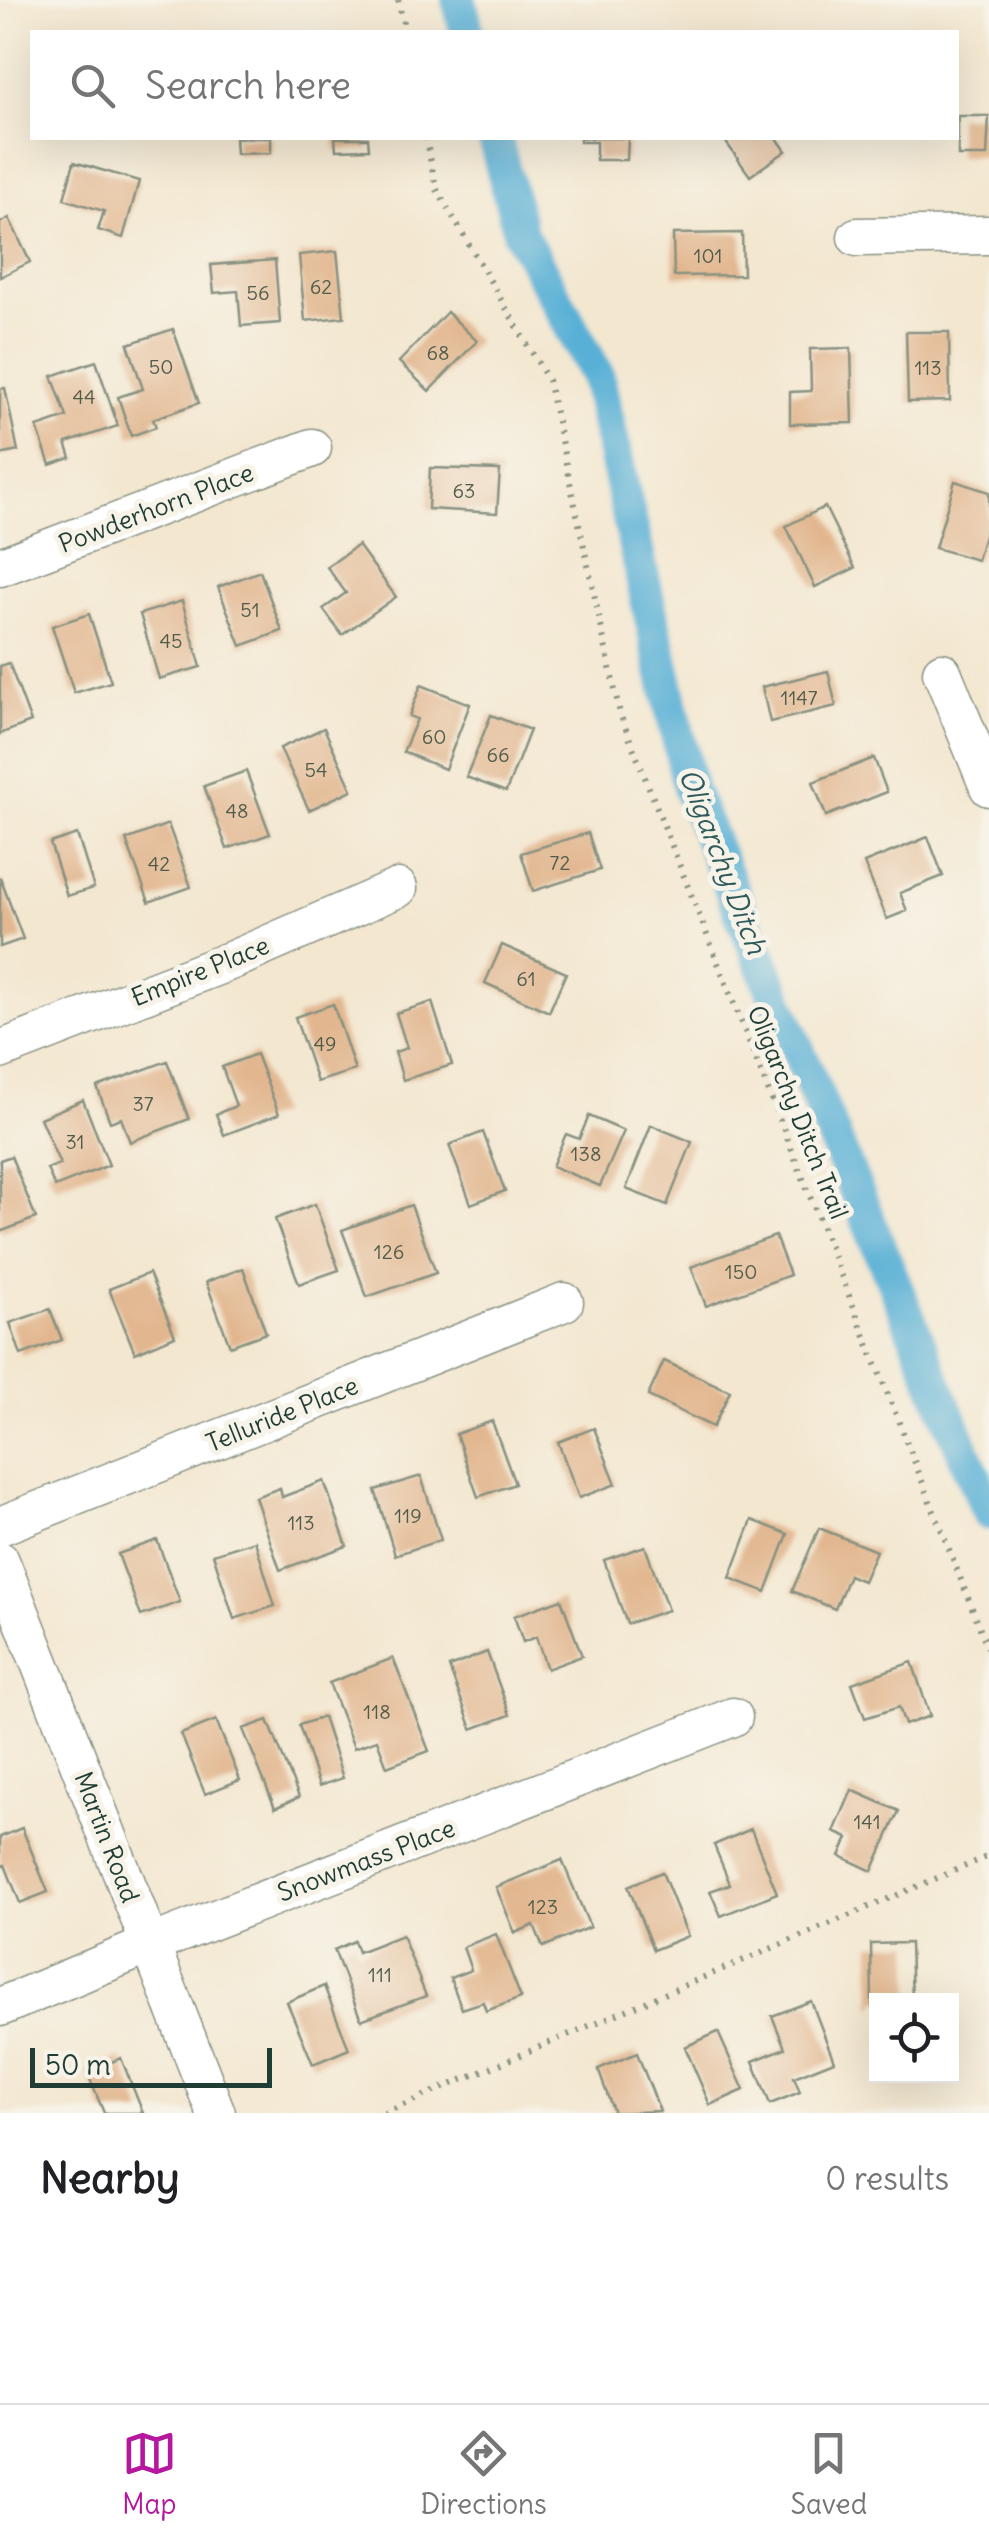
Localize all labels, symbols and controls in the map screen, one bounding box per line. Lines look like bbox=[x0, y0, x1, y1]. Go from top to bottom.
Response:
search box bbox=[30, 30, 959, 140]
icon: search bbox=[65, 58, 120, 113]
text: Search here bbox=[145, 62, 351, 109]
house number: 101 bbox=[693, 243, 723, 268]
house number: 62 bbox=[310, 274, 332, 299]
house number: 56 bbox=[246, 280, 270, 305]
house number: 68 bbox=[426, 340, 450, 365]
house number: 50 bbox=[149, 354, 173, 379]
house number: 113 bbox=[914, 355, 942, 380]
house number: 44 bbox=[72, 384, 96, 409]
street label: Powderhorn Place bbox=[54, 456, 258, 560]
house number: 63 bbox=[453, 478, 475, 503]
house number: 51 bbox=[240, 597, 260, 622]
house number: 45 bbox=[159, 628, 183, 653]
house number: 1147 bbox=[780, 685, 818, 710]
house number: 60 bbox=[422, 724, 446, 749]
house number: 66 bbox=[486, 742, 510, 767]
house number: 54 bbox=[304, 757, 328, 782]
water label: Oligarchy Ditch bbox=[671, 763, 775, 960]
house number: 48 bbox=[225, 798, 249, 823]
house number: 72 bbox=[550, 850, 570, 875]
house number: 42 bbox=[148, 851, 170, 876]
street label: Empire Place bbox=[126, 929, 274, 1013]
house number: 61 bbox=[516, 966, 536, 991]
street label: Oligarchy Ditch Trail bbox=[741, 1001, 855, 1223]
house number: 49 bbox=[313, 1031, 337, 1056]
house number: 37 bbox=[132, 1091, 154, 1116]
house number: 31 bbox=[65, 1129, 85, 1154]
house number: 138 bbox=[571, 1141, 601, 1166]
house number: 126 bbox=[374, 1239, 404, 1264]
house number: 150 bbox=[725, 1259, 757, 1284]
street label: Telluride Place bbox=[201, 1369, 363, 1459]
house number: 119 bbox=[394, 1503, 422, 1528]
house number: 113 bbox=[287, 1510, 315, 1535]
house number: 118 bbox=[363, 1699, 391, 1724]
street label: Martin Road bbox=[67, 1767, 147, 1907]
house number: 141 bbox=[853, 1809, 881, 1834]
street label: Snowmass Place bbox=[273, 1811, 459, 1909]
house number: 123 bbox=[528, 1894, 558, 1919]
house number: 111 bbox=[368, 1962, 392, 1987]
map controls bbox=[869, 1993, 959, 2083]
button: locate bbox=[869, 1993, 959, 2083]
scale bar bbox=[30, 2043, 272, 2088]
text: 50 m bbox=[45, 2047, 111, 2083]
text: Nearby bbox=[40, 2152, 179, 2204]
text: 0 results bbox=[825, 2158, 949, 2199]
tab: Map bbox=[122, 2426, 177, 2522]
tab: Directions bbox=[420, 2426, 547, 2522]
tab: Saved bbox=[790, 2426, 867, 2522]

